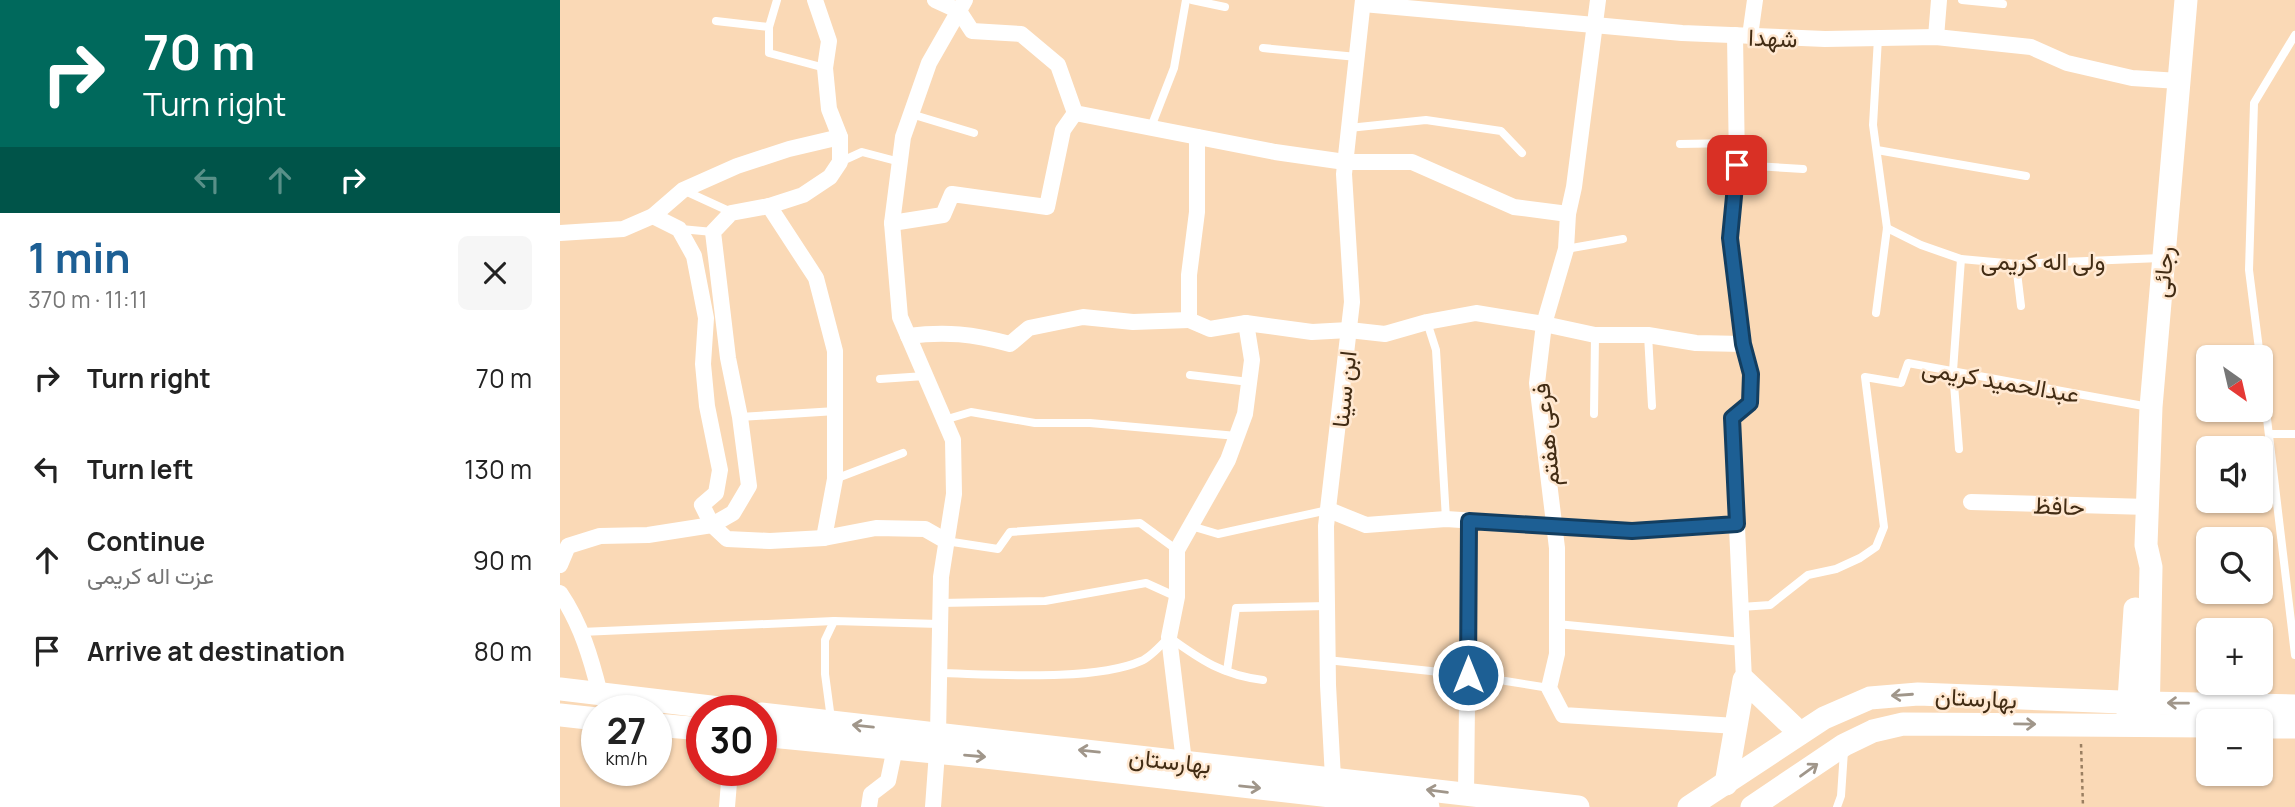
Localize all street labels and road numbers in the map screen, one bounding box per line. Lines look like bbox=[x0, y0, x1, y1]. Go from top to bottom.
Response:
street label: شهدا bbox=[1748, 20, 1798, 54]
street label: ولی اله کریمی bbox=[1981, 244, 2105, 277]
street label: رجائی bbox=[2143, 245, 2181, 299]
street label: ابن سینا bbox=[1323, 349, 1363, 429]
street label: عبدالحمید کریمی bbox=[1920, 350, 2082, 410]
street label: فرعی هفتم bbox=[1523, 382, 1568, 488]
street label: حافظ bbox=[2033, 488, 2085, 522]
street label: بهارستان bbox=[1934, 678, 2018, 716]
street label: بهارستان bbox=[1127, 739, 1213, 781]

